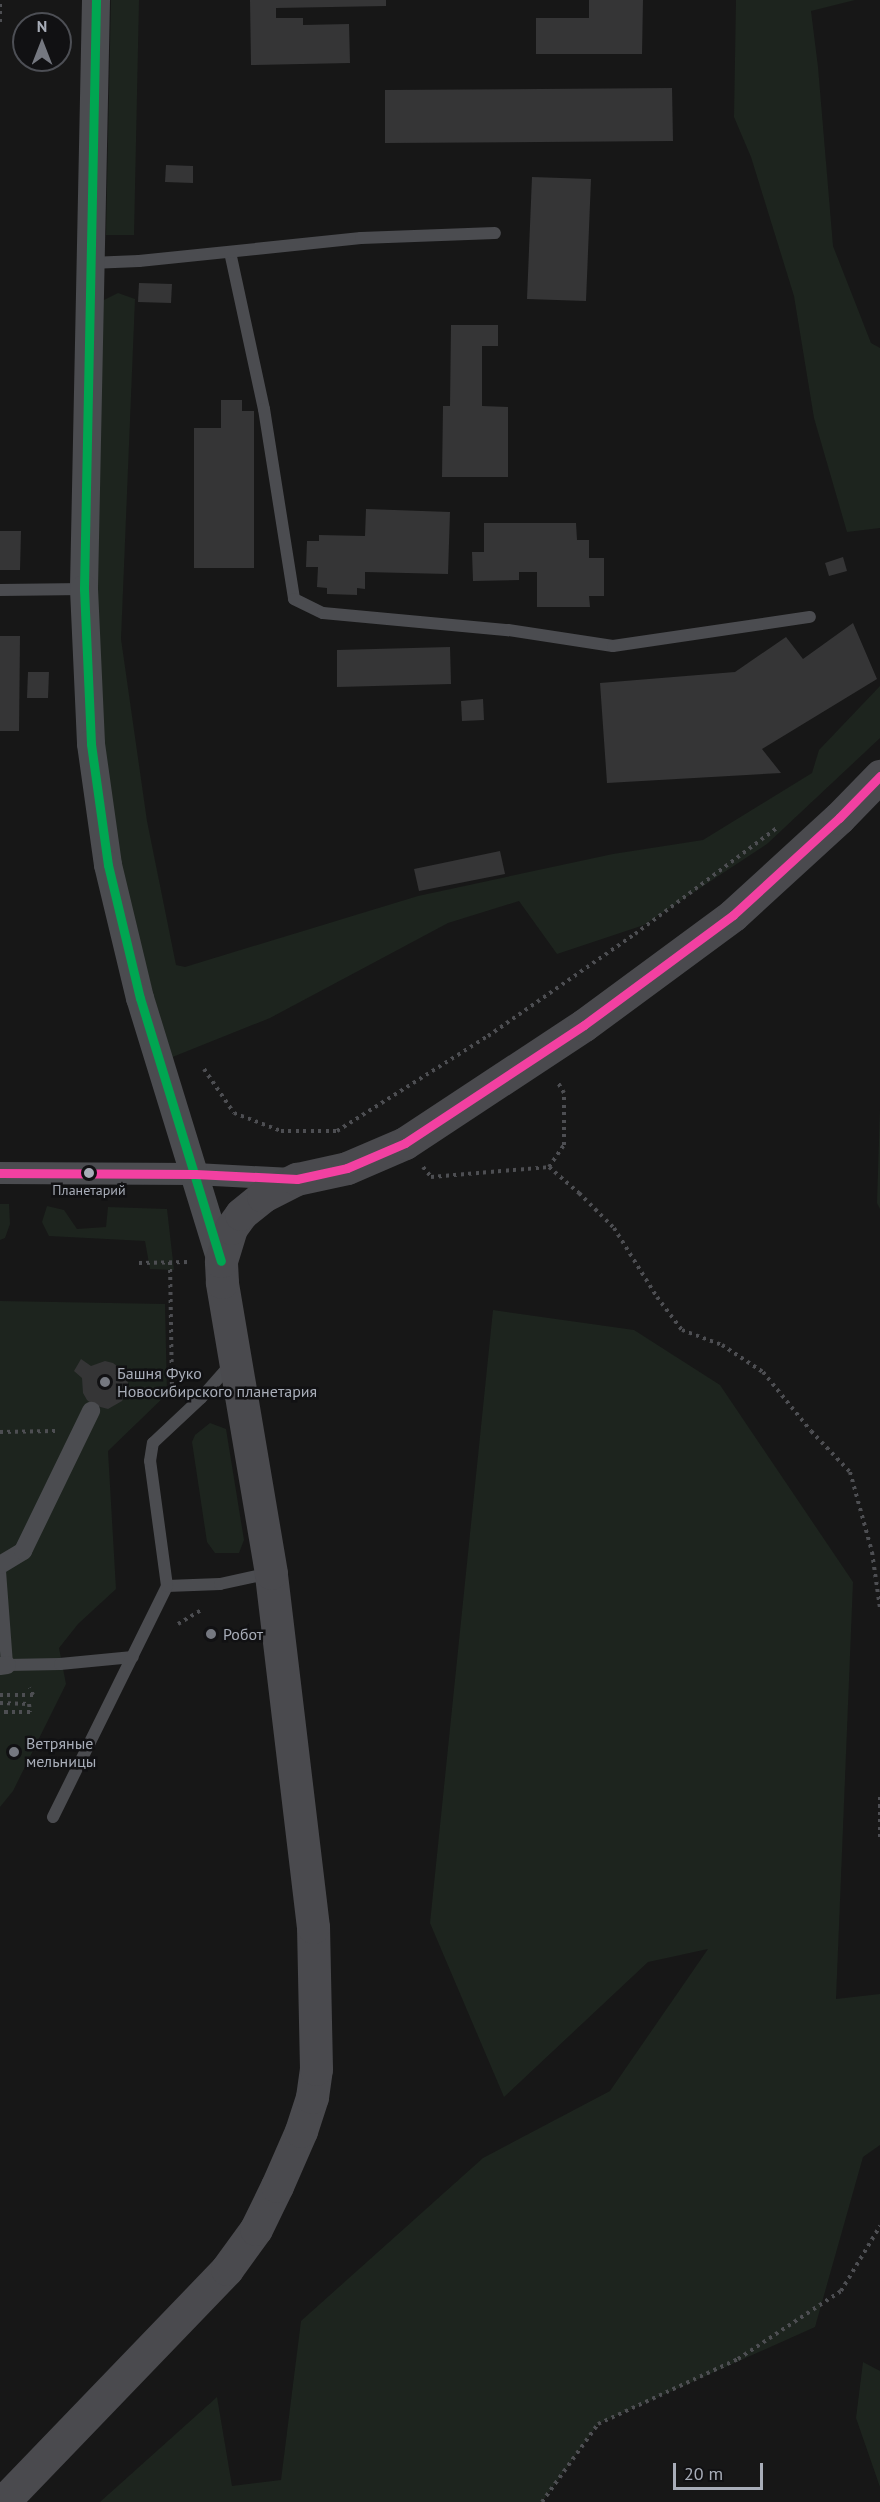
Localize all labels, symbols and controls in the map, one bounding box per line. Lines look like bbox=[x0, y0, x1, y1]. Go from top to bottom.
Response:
north arrow bbox=[12, 12, 72, 72]
text: N bbox=[37, 16, 47, 36]
marker: Планетарий bbox=[83, 1167, 95, 1179]
place label: Планетарий bbox=[52, 1182, 126, 1198]
place label: Башня Фуко Новосибирского планетария bbox=[117, 1363, 317, 1401]
marker: Башня Фуко Новосибирского планетария bbox=[98, 1375, 112, 1389]
place label: Робот bbox=[223, 1624, 263, 1644]
marker: Робот bbox=[204, 1627, 218, 1641]
place label: Ветряные мельницы bbox=[26, 1733, 96, 1771]
marker: Ветряные мельницы bbox=[7, 1745, 21, 1759]
scale bar bbox=[676, 2451, 766, 2489]
text: 20 m bbox=[684, 2462, 723, 2485]

